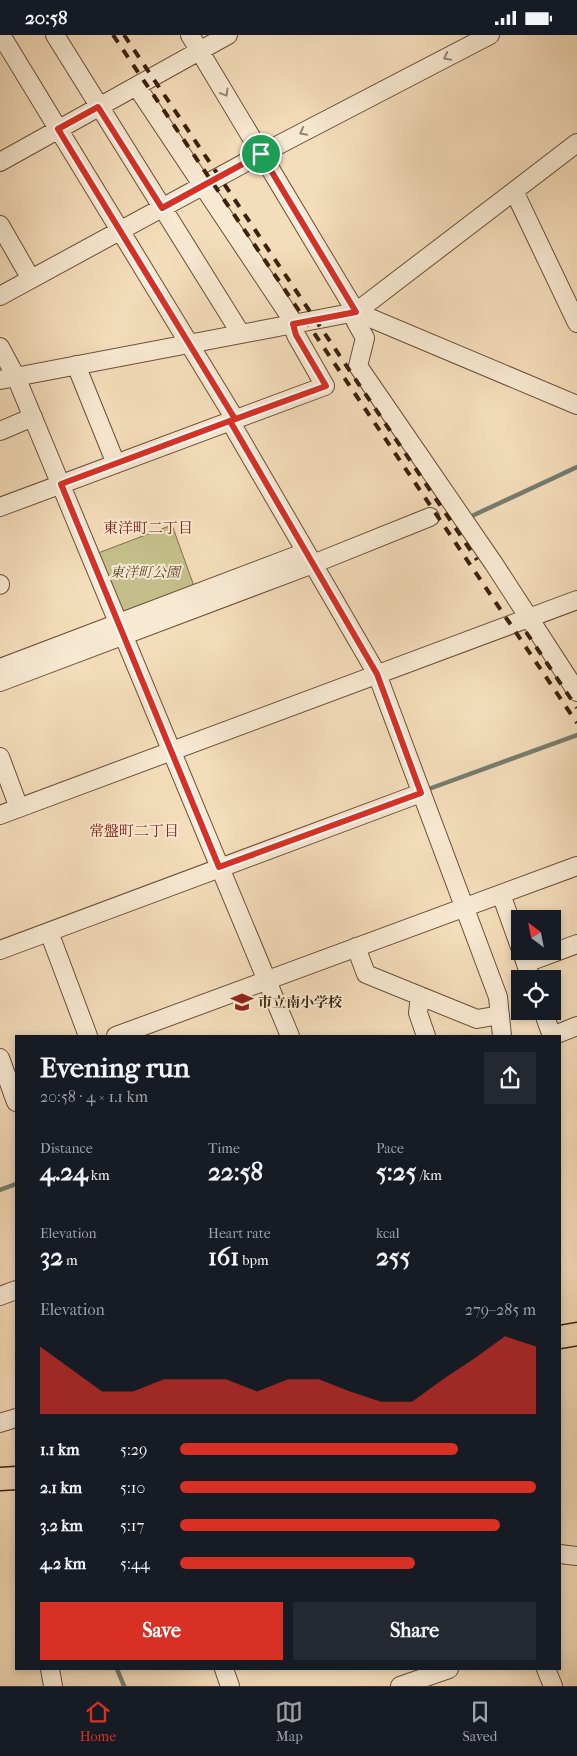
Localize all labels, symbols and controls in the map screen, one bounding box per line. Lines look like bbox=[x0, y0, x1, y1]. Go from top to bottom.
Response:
text: 20:58 bbox=[25, 7, 68, 29]
one-way arrow bbox=[443, 51, 452, 61]
one-way arrow bbox=[218, 88, 228, 97]
one-way arrow bbox=[299, 126, 308, 136]
pin bbox=[240, 133, 282, 175]
icon: arrive bbox=[247, 140, 275, 168]
district label: 東洋町二丁目 bbox=[103, 519, 193, 537]
park label: 東洋町公園 bbox=[110, 564, 182, 581]
district label: 常盤町二丁目 bbox=[89, 822, 179, 840]
north arrow bbox=[511, 910, 561, 960]
map controls bbox=[511, 910, 561, 1020]
button: locate bbox=[511, 970, 561, 1020]
school or university icon: 市立南小学校 bbox=[229, 989, 255, 1015]
place label: 市立南小学校 bbox=[258, 994, 342, 1011]
text: Evening run bbox=[40, 1051, 190, 1084]
button: share bbox=[484, 1052, 536, 1104]
text: 20:58 · 4 × 1.1 km bbox=[40, 1087, 148, 1106]
text: Distance bbox=[40, 1140, 93, 1157]
text: Time bbox=[208, 1140, 240, 1157]
text: Pace bbox=[376, 1140, 404, 1157]
text: 4.24 bbox=[40, 1157, 88, 1186]
text: 22:58 bbox=[208, 1157, 263, 1186]
text: 5:25 bbox=[376, 1157, 417, 1186]
text: km bbox=[88, 1167, 110, 1184]
text: /km bbox=[417, 1167, 442, 1184]
text: Elevation bbox=[40, 1225, 97, 1242]
text: Heart rate bbox=[208, 1225, 271, 1242]
text: kcal bbox=[376, 1225, 400, 1242]
text: 32 bbox=[40, 1242, 63, 1271]
text: 161 bbox=[208, 1242, 239, 1271]
text: 255 bbox=[376, 1242, 410, 1271]
text: m bbox=[63, 1252, 78, 1269]
text: bpm bbox=[239, 1252, 269, 1269]
text: Elevation bbox=[40, 1300, 105, 1319]
text: 279–285 m bbox=[465, 1300, 536, 1319]
text: 1.1 km bbox=[40, 1440, 79, 1459]
text: 5:29 bbox=[120, 1440, 147, 1459]
text: 2.1 km bbox=[40, 1478, 82, 1497]
text: 5:10 bbox=[120, 1478, 145, 1497]
text: 3.2 km bbox=[40, 1516, 83, 1535]
text: 5:17 bbox=[120, 1516, 144, 1535]
text: 4.2 km bbox=[40, 1554, 86, 1573]
text: 5:44 bbox=[120, 1554, 150, 1573]
button: Save bbox=[40, 1602, 283, 1660]
button: Share bbox=[293, 1602, 536, 1660]
tab: Home bbox=[80, 1698, 116, 1745]
tab: Map bbox=[275, 1698, 303, 1745]
tab: Saved bbox=[463, 1698, 497, 1745]

